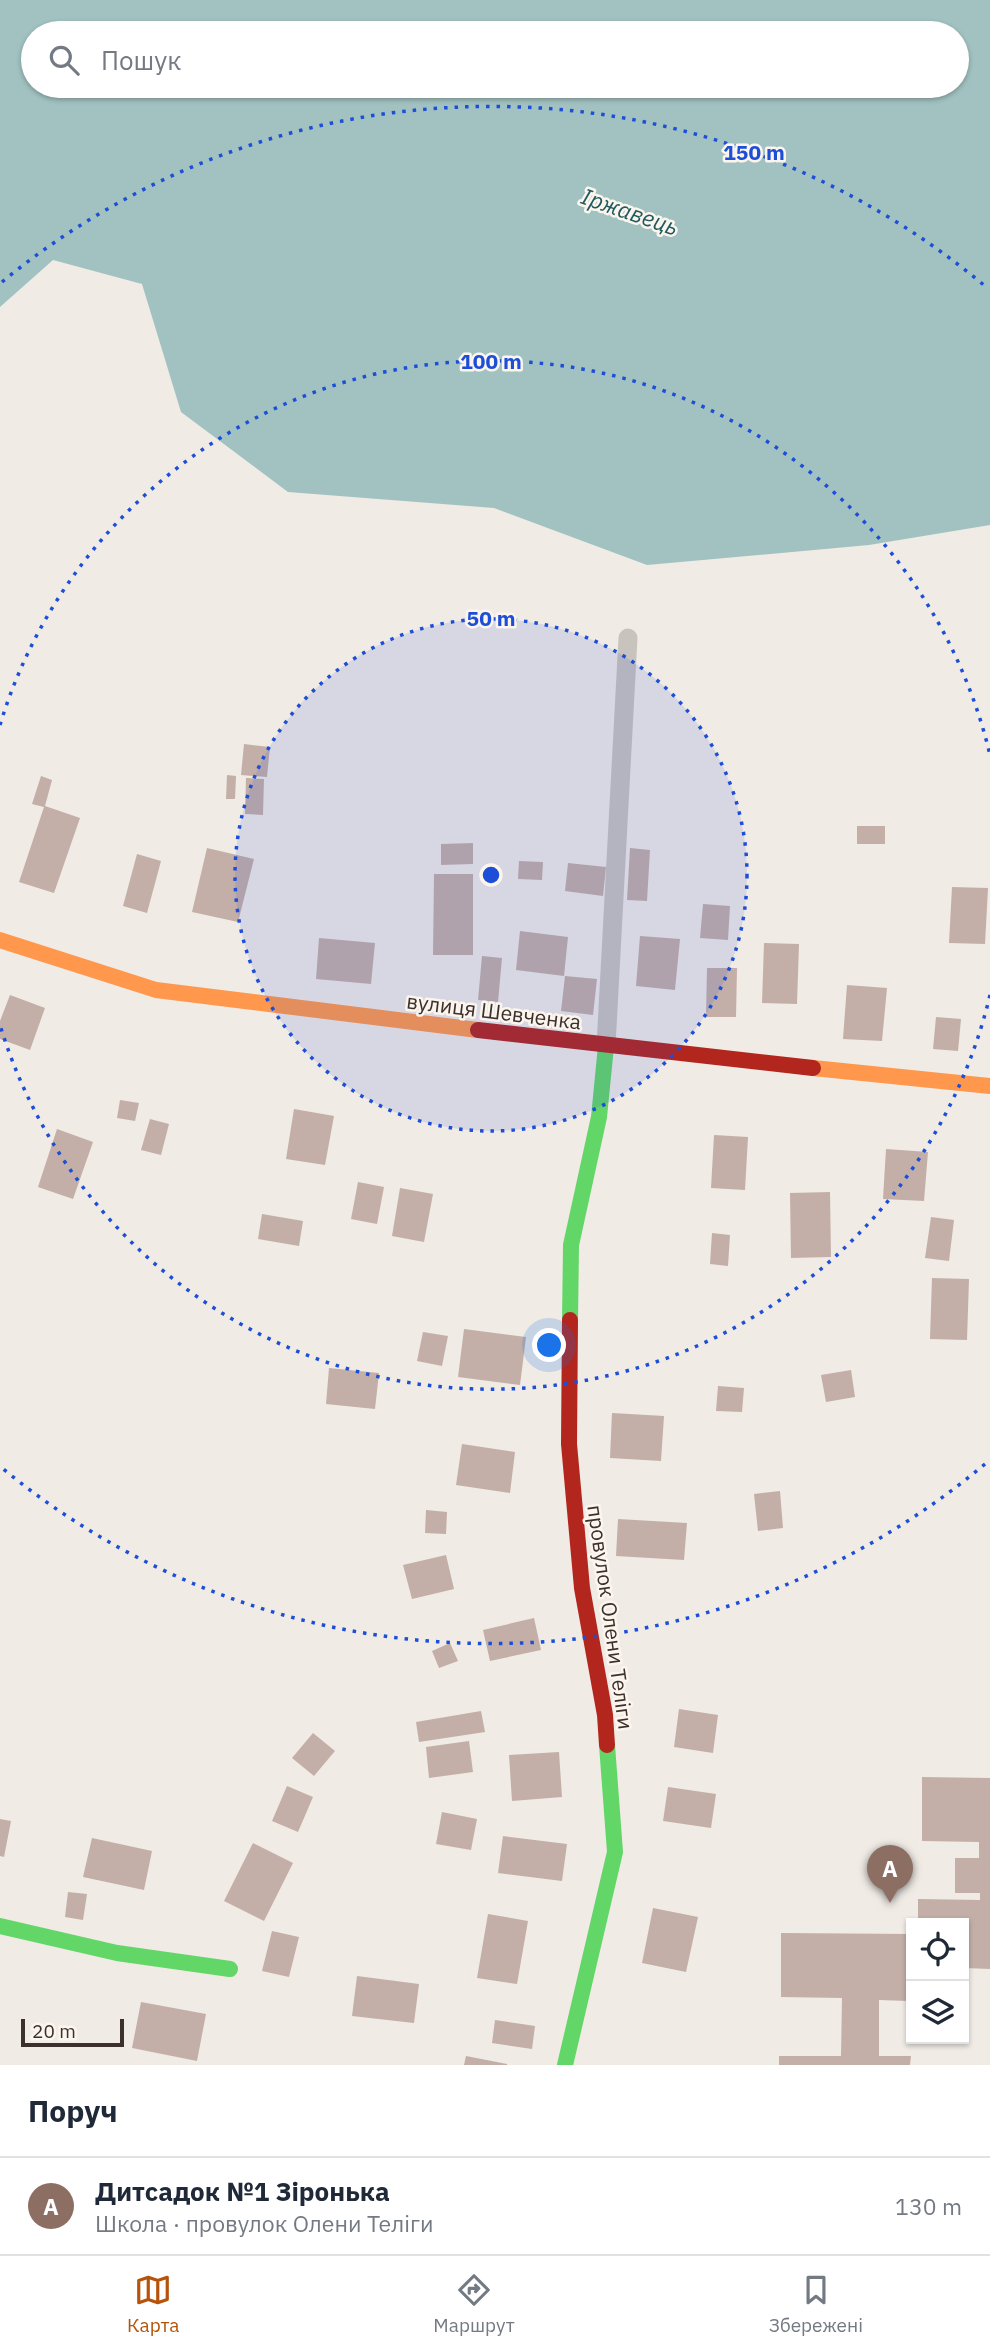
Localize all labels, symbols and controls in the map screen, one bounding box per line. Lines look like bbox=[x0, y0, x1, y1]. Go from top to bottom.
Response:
search box bbox=[21, 21, 969, 98]
icon: search bbox=[45, 41, 83, 79]
text: Пошук bbox=[101, 43, 182, 77]
text: 150 m bbox=[723, 138, 785, 166]
water label: Іржавець bbox=[578, 180, 682, 242]
text: 100 m bbox=[460, 347, 522, 375]
text: 50 m bbox=[467, 604, 515, 632]
centre of rings bbox=[479, 863, 503, 887]
street label: вулиця Шевченка bbox=[405, 986, 583, 1036]
your location bbox=[532, 1328, 566, 1362]
street label: провулок Олени Теліги bbox=[581, 1503, 641, 1731]
pin: A bbox=[867, 1845, 913, 1903]
map controls bbox=[906, 1918, 969, 2044]
button: locate bbox=[906, 1918, 969, 1981]
button: layers bbox=[906, 1981, 969, 2044]
scale bar bbox=[21, 2016, 124, 2048]
text: 20 m bbox=[32, 2019, 76, 2043]
text: Поруч bbox=[28, 2091, 118, 2130]
text: Дитсадок №1 Зіронька bbox=[95, 2174, 390, 2208]
text: A bbox=[43, 2191, 59, 2221]
text: 130 m bbox=[895, 2191, 962, 2221]
text: Школа · провулок Олени Теліги bbox=[95, 2208, 434, 2238]
tab: Карта bbox=[127, 2271, 179, 2337]
tab: Маршрут bbox=[433, 2271, 515, 2337]
tab: Збережені bbox=[769, 2271, 863, 2337]

